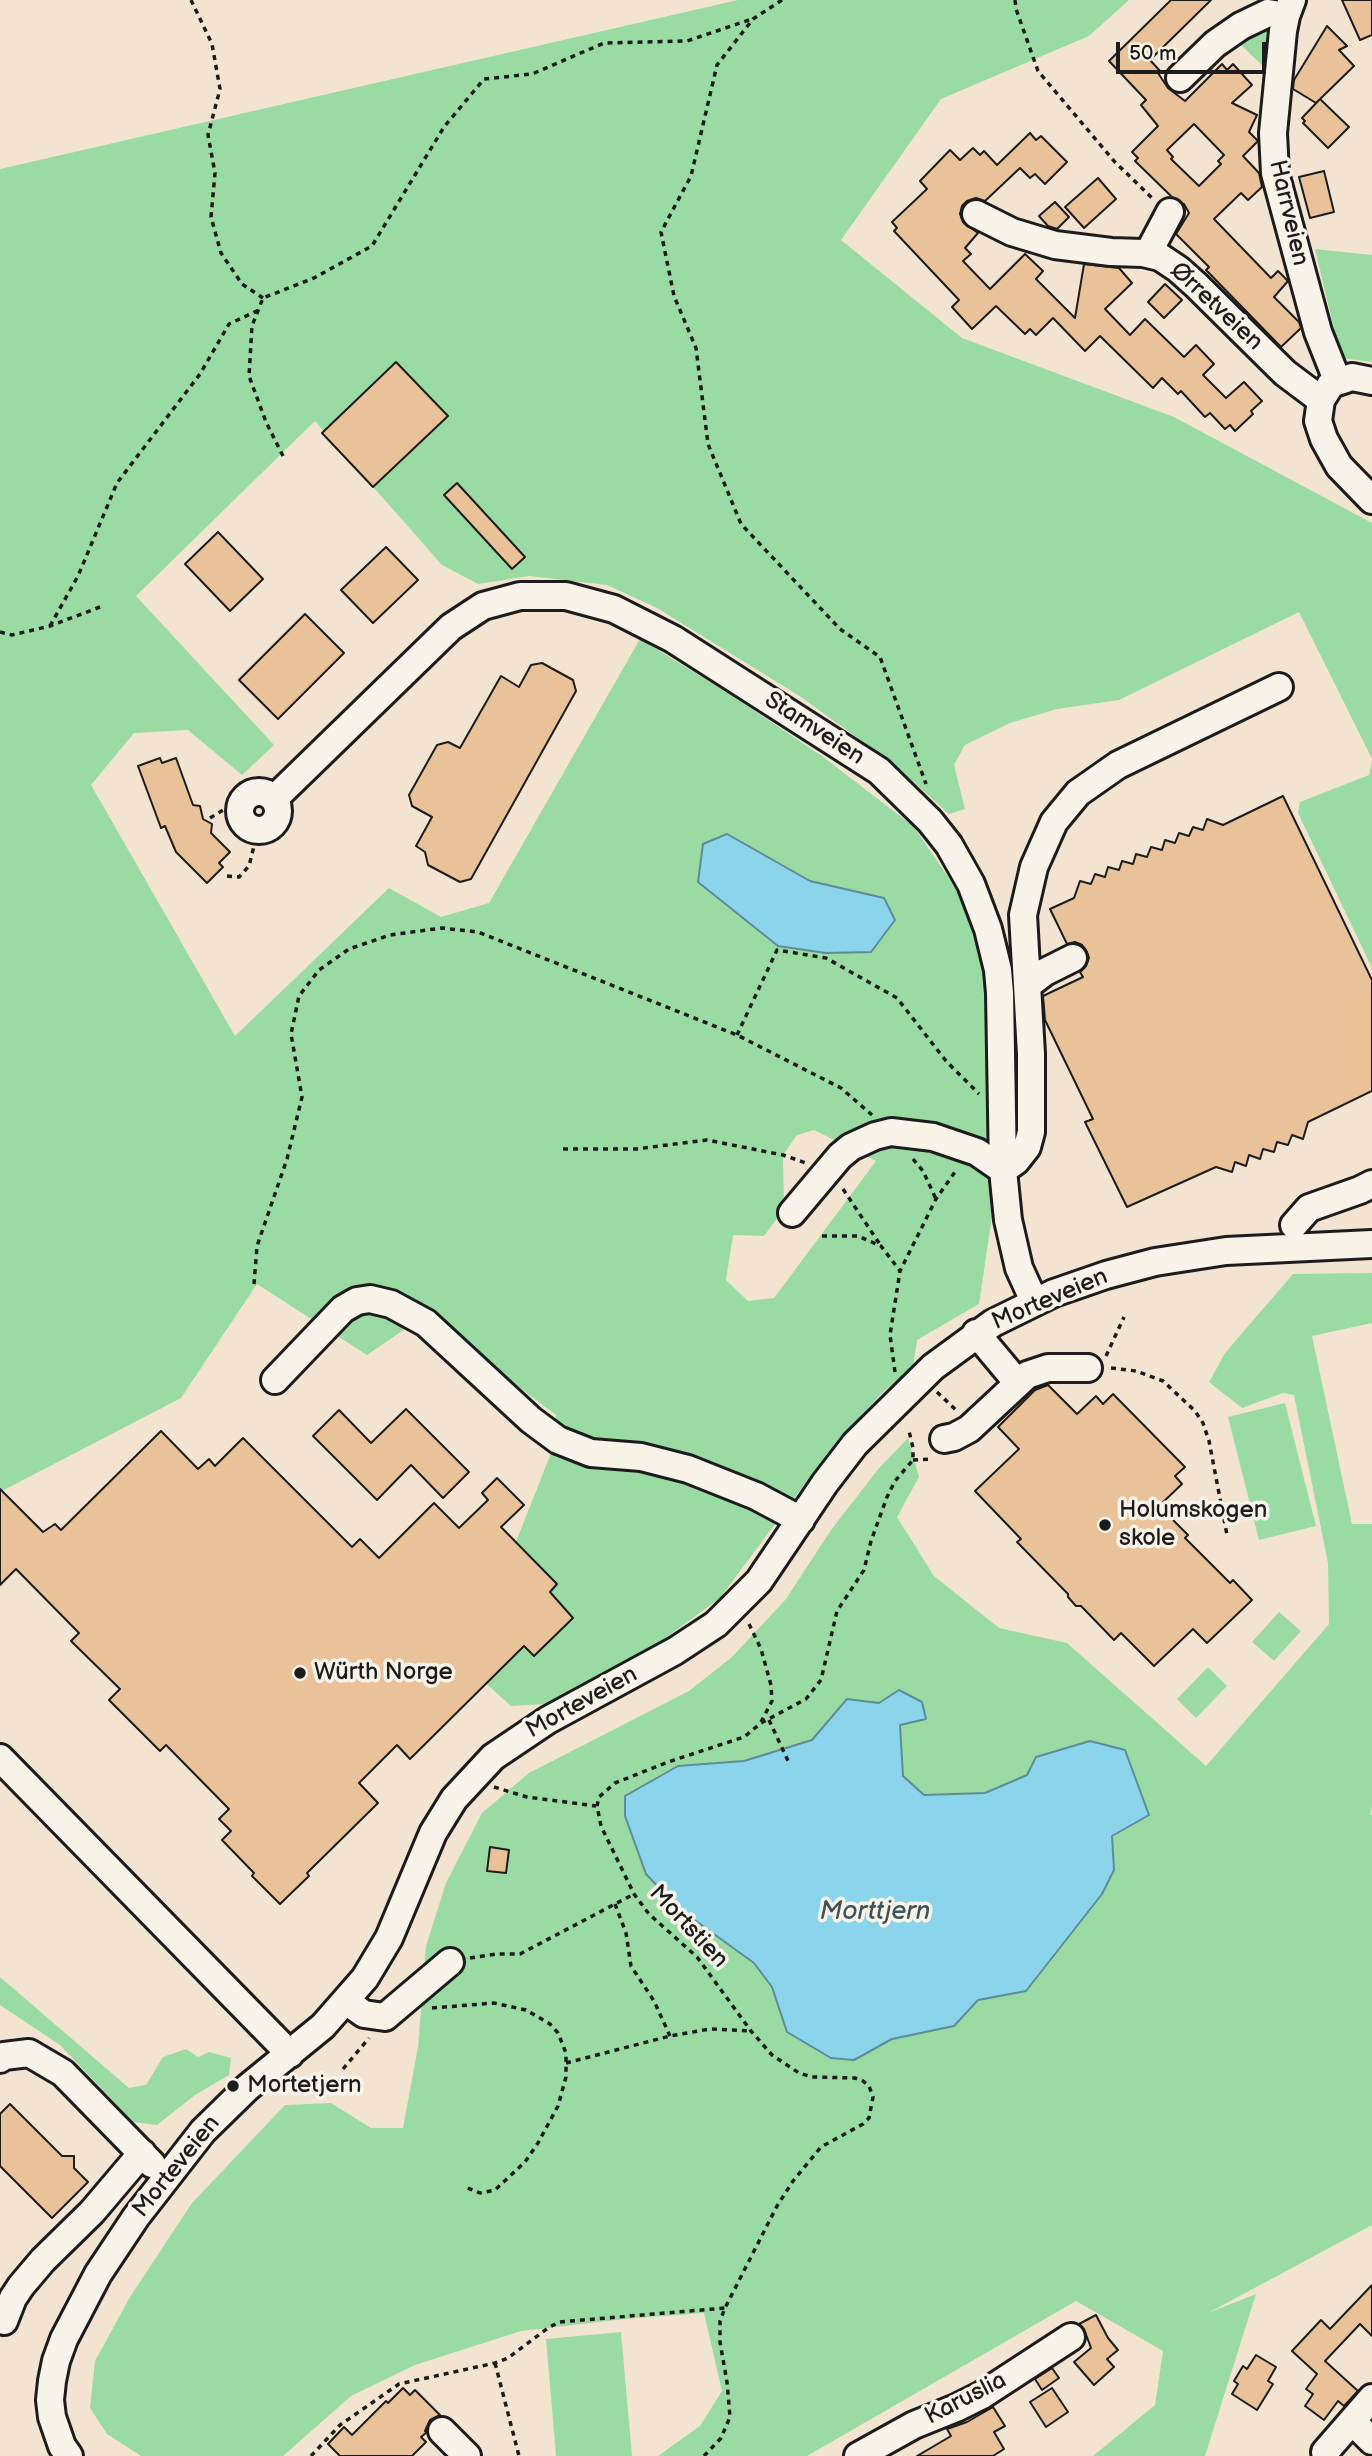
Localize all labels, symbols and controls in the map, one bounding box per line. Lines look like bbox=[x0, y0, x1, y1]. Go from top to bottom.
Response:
scale bar bbox=[1120, 28, 1270, 72]
text: 50 m bbox=[1129, 41, 1176, 66]
street label: Harrveien bbox=[1262, 157, 1314, 269]
street label: Ørretveien bbox=[1164, 257, 1268, 357]
street label: Stamveien bbox=[759, 686, 869, 772]
street label: Morteveien bbox=[988, 1263, 1112, 1337]
place label: Holumskogen skole bbox=[1119, 1497, 1267, 1553]
marker: Holumskogen skole bbox=[1097, 1517, 1113, 1533]
place label: Würth Norge bbox=[314, 1659, 453, 1687]
street label: Morteveien bbox=[521, 1661, 643, 1745]
marker: Würth Norge bbox=[292, 1665, 308, 1681]
street label: Mortstien bbox=[642, 1880, 734, 1974]
water label: Morttjern bbox=[820, 1896, 930, 1928]
place label: Mortetjern bbox=[247, 2072, 362, 2100]
marker: Mortetjern bbox=[225, 2078, 241, 2094]
street label: Morteveien bbox=[127, 2110, 227, 2224]
street label: Karuslia bbox=[921, 2366, 1011, 2432]

